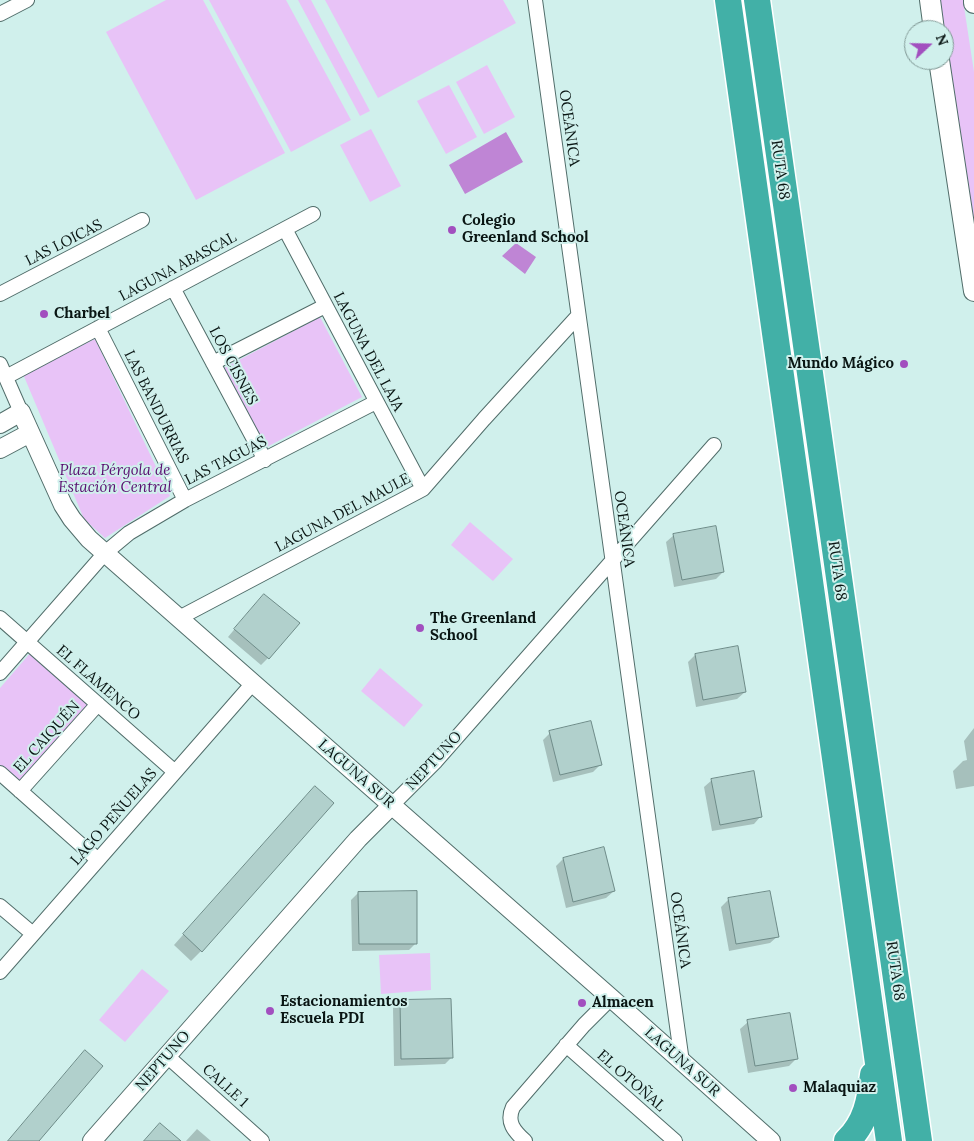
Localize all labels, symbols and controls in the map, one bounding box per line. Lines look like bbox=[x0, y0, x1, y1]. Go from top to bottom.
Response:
north arrow bbox=[904, 20, 954, 70]
text: N bbox=[932, 32, 952, 48]
street label: OCEÁNICA bbox=[555, 89, 583, 167]
street label: RUTA 68 bbox=[767, 139, 793, 201]
place label: Colegio Greenland School bbox=[462, 212, 589, 247]
street label: LAS LOICAS bbox=[22, 216, 106, 270]
marker: Colegio Greenland School bbox=[446, 224, 458, 236]
street label: LAGUNA ABASCAL bbox=[116, 228, 240, 306]
street label: LAGUNA DEL LAJA bbox=[329, 289, 407, 415]
place label: Charbel bbox=[54, 305, 110, 323]
marker: Charbel bbox=[38, 308, 50, 320]
street label: LOS CISNES bbox=[205, 324, 261, 408]
street label: LAS BANDURRIAS bbox=[120, 347, 192, 467]
place label: Mundo Mágico bbox=[787, 355, 894, 373]
marker: Mundo Mágico bbox=[898, 358, 910, 370]
street label: LAS TAGUAS bbox=[182, 433, 270, 489]
park label: Plaza Pérgola de Estación Central bbox=[58, 462, 172, 497]
street label: LAGUNA DEL MAULE bbox=[272, 470, 414, 556]
street label: OCEÁNICA bbox=[610, 490, 638, 568]
street label: RUTA 68 bbox=[824, 540, 850, 602]
place label: The Greenland School bbox=[430, 610, 536, 645]
marker: The Greenland School bbox=[414, 622, 426, 634]
street label: EL FLAMENCO bbox=[52, 642, 144, 724]
street label: EL CAIQUÉN bbox=[10, 697, 84, 777]
street label: NEPTUNO bbox=[402, 728, 466, 794]
street label: LAGUNA SUR bbox=[314, 736, 398, 812]
street label: LAGO PEÑUELAS bbox=[67, 765, 161, 869]
street label: OCEÁNICA bbox=[666, 891, 694, 969]
street label: RUTA 68 bbox=[882, 940, 908, 1002]
place label: Estacionamientos Escuela PDI bbox=[280, 993, 407, 1028]
place label: Almacen bbox=[592, 994, 654, 1012]
marker: Almacen bbox=[576, 997, 588, 1009]
marker: Estacionamientos Escuela PDI bbox=[264, 1005, 276, 1017]
street label: LAGUNA SUR bbox=[641, 1024, 723, 1100]
street label: NEPTUNO bbox=[132, 1027, 194, 1095]
street label: EL OTOÑAL bbox=[593, 1046, 669, 1116]
street label: CALLE 1 bbox=[198, 1061, 252, 1111]
place label: Malaquiaz bbox=[803, 1079, 876, 1097]
marker: Malaquiaz bbox=[787, 1082, 799, 1094]

